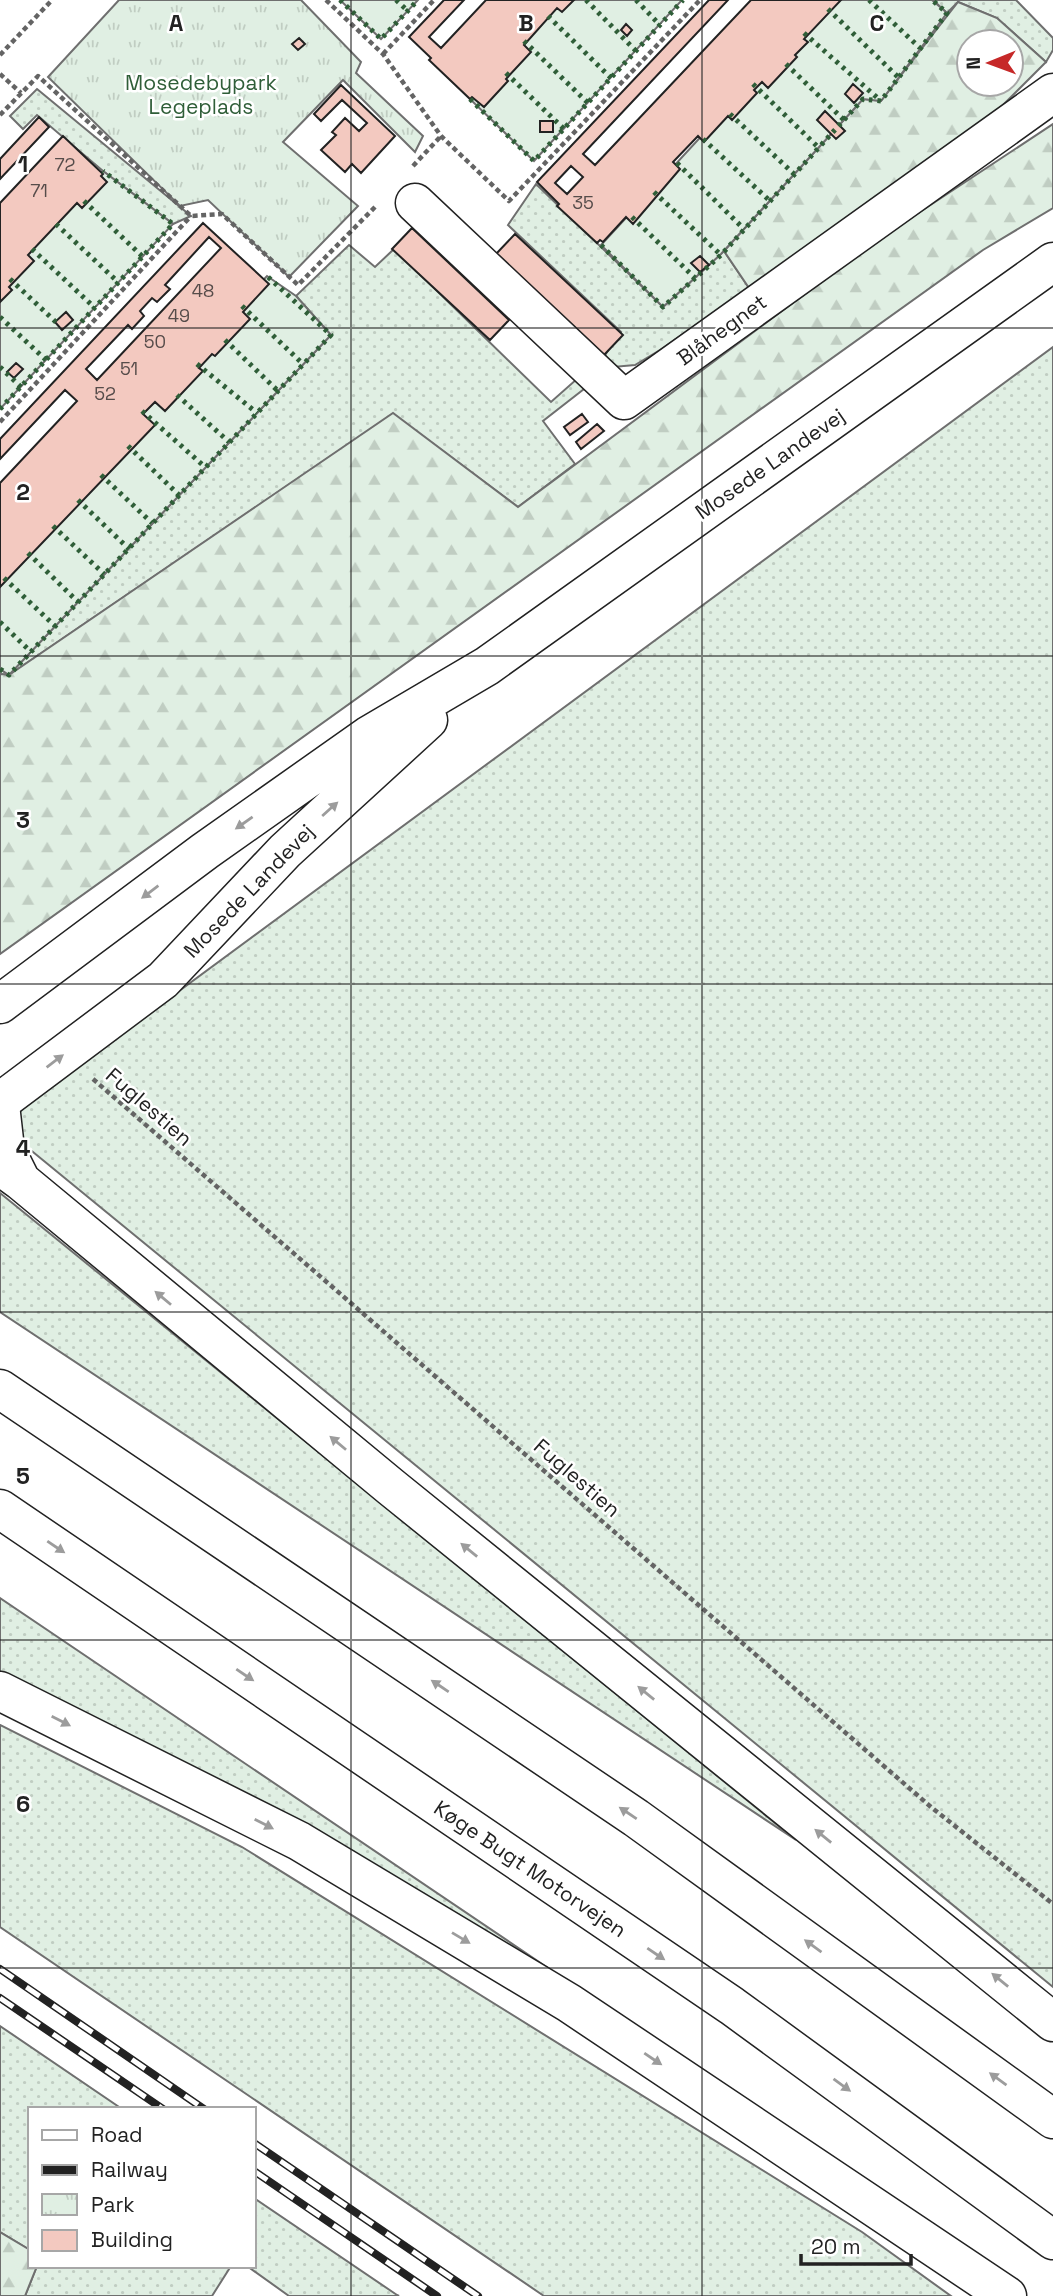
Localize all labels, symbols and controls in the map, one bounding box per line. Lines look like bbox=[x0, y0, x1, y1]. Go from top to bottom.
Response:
text: A bbox=[169, 8, 184, 38]
text: B bbox=[518, 8, 534, 38]
text: C bbox=[870, 8, 884, 38]
north arrow bbox=[955, 28, 1025, 98]
text: N bbox=[961, 57, 986, 70]
park label: Mosedebypark Legeplads bbox=[125, 69, 277, 120]
text: 1 bbox=[18, 149, 28, 179]
house number: 72 bbox=[55, 153, 75, 176]
house number: 71 bbox=[30, 179, 48, 202]
house number: 35 bbox=[572, 191, 594, 214]
house number: 48 bbox=[192, 279, 214, 302]
street label: Blåhegnet bbox=[672, 288, 772, 371]
house number: 49 bbox=[168, 304, 190, 327]
house number: 50 bbox=[144, 330, 166, 353]
house number: 51 bbox=[120, 357, 138, 380]
house number: 52 bbox=[94, 382, 116, 405]
street label: Mosede Landevej bbox=[690, 402, 850, 525]
text: 2 bbox=[16, 477, 30, 507]
one-way arrow bbox=[321, 801, 339, 817]
text: 3 bbox=[16, 805, 30, 835]
one-way arrow bbox=[235, 816, 253, 830]
street label: Mosede Landevej bbox=[178, 818, 320, 963]
one-way arrow bbox=[142, 884, 160, 899]
one-way arrow bbox=[46, 1054, 64, 1068]
street label: Fuglestien bbox=[100, 1062, 198, 1152]
text: 4 bbox=[16, 1133, 31, 1163]
one-way arrow bbox=[154, 1291, 171, 1306]
street label: Fuglestien bbox=[528, 1433, 626, 1523]
one-way arrow bbox=[329, 1435, 347, 1451]
text: 5 bbox=[16, 1461, 30, 1491]
one-way arrow bbox=[47, 1540, 66, 1553]
one-way arrow bbox=[461, 1543, 479, 1558]
one-way arrow bbox=[236, 1668, 254, 1682]
one-way arrow bbox=[431, 1679, 449, 1693]
one-way arrow bbox=[638, 1686, 656, 1701]
one-way arrow bbox=[51, 1716, 71, 1727]
text: 6 bbox=[16, 1789, 30, 1819]
street label: Køge Bugt Motorvejen bbox=[429, 1794, 632, 1943]
one-way arrow bbox=[619, 1807, 638, 1820]
one-way arrow bbox=[254, 1818, 274, 1829]
one-way arrow bbox=[814, 1830, 832, 1844]
one-way arrow bbox=[451, 1932, 470, 1944]
one-way arrow bbox=[804, 1939, 822, 1953]
one-way arrow bbox=[647, 1947, 665, 1961]
one-way arrow bbox=[991, 1972, 1009, 1987]
one-way arrow bbox=[644, 2052, 663, 2065]
one-way arrow bbox=[989, 2072, 1007, 2086]
one-way arrow bbox=[833, 2078, 851, 2092]
legend bbox=[28, 2107, 256, 2268]
text: Road bbox=[91, 2121, 143, 2148]
text: Railway bbox=[91, 2156, 168, 2183]
text: Park bbox=[91, 2191, 135, 2218]
scale bar bbox=[801, 2222, 911, 2266]
text: Building bbox=[91, 2226, 173, 2253]
text: 20 m bbox=[811, 2233, 861, 2260]

